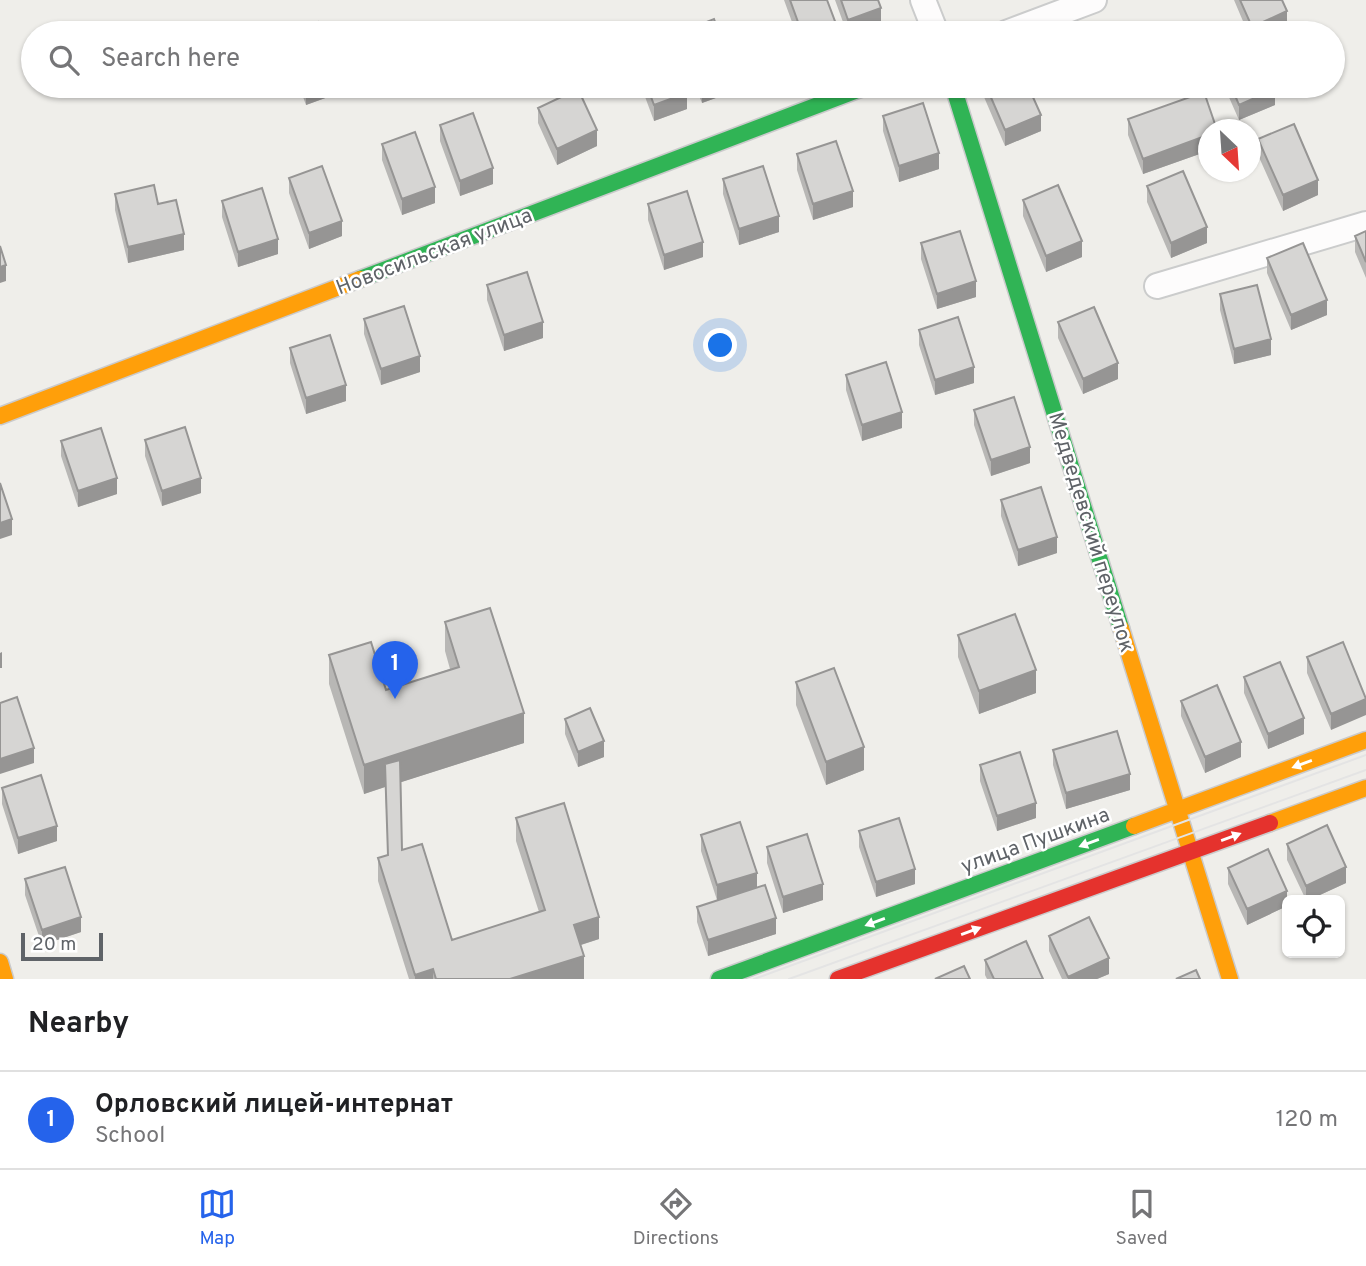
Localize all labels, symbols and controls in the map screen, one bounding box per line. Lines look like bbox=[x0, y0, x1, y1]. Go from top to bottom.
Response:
search box bbox=[21, 21, 1345, 98]
icon: search bbox=[45, 41, 83, 79]
text: Search here bbox=[101, 43, 240, 76]
north arrow bbox=[1198, 119, 1261, 182]
street label: Новосильская улица bbox=[333, 203, 537, 302]
your location bbox=[703, 328, 737, 362]
street label: Медведевский переулок bbox=[1041, 409, 1140, 656]
pin: 1 bbox=[372, 641, 418, 699]
one-way arrow bbox=[1292, 758, 1313, 769]
street label: улица Пушкина bbox=[957, 802, 1114, 881]
one-way arrow bbox=[1221, 831, 1242, 842]
one-way arrow bbox=[1078, 838, 1099, 849]
map controls bbox=[1282, 895, 1345, 958]
button: locate bbox=[1282, 895, 1345, 958]
one-way arrow bbox=[865, 916, 886, 927]
one-way arrow bbox=[960, 925, 981, 936]
scale bar bbox=[21, 930, 103, 962]
text: 20 m bbox=[32, 933, 76, 957]
text: Nearby bbox=[28, 1006, 129, 1043]
text: Орловский лицей-интернат bbox=[95, 1089, 453, 1122]
text: 1 bbox=[46, 1106, 56, 1135]
text: 120 m bbox=[1276, 1106, 1338, 1135]
text: School bbox=[95, 1122, 165, 1151]
tab: Map bbox=[198, 1185, 236, 1251]
tab: Directions bbox=[633, 1185, 719, 1251]
tab: Saved bbox=[1116, 1185, 1168, 1251]

